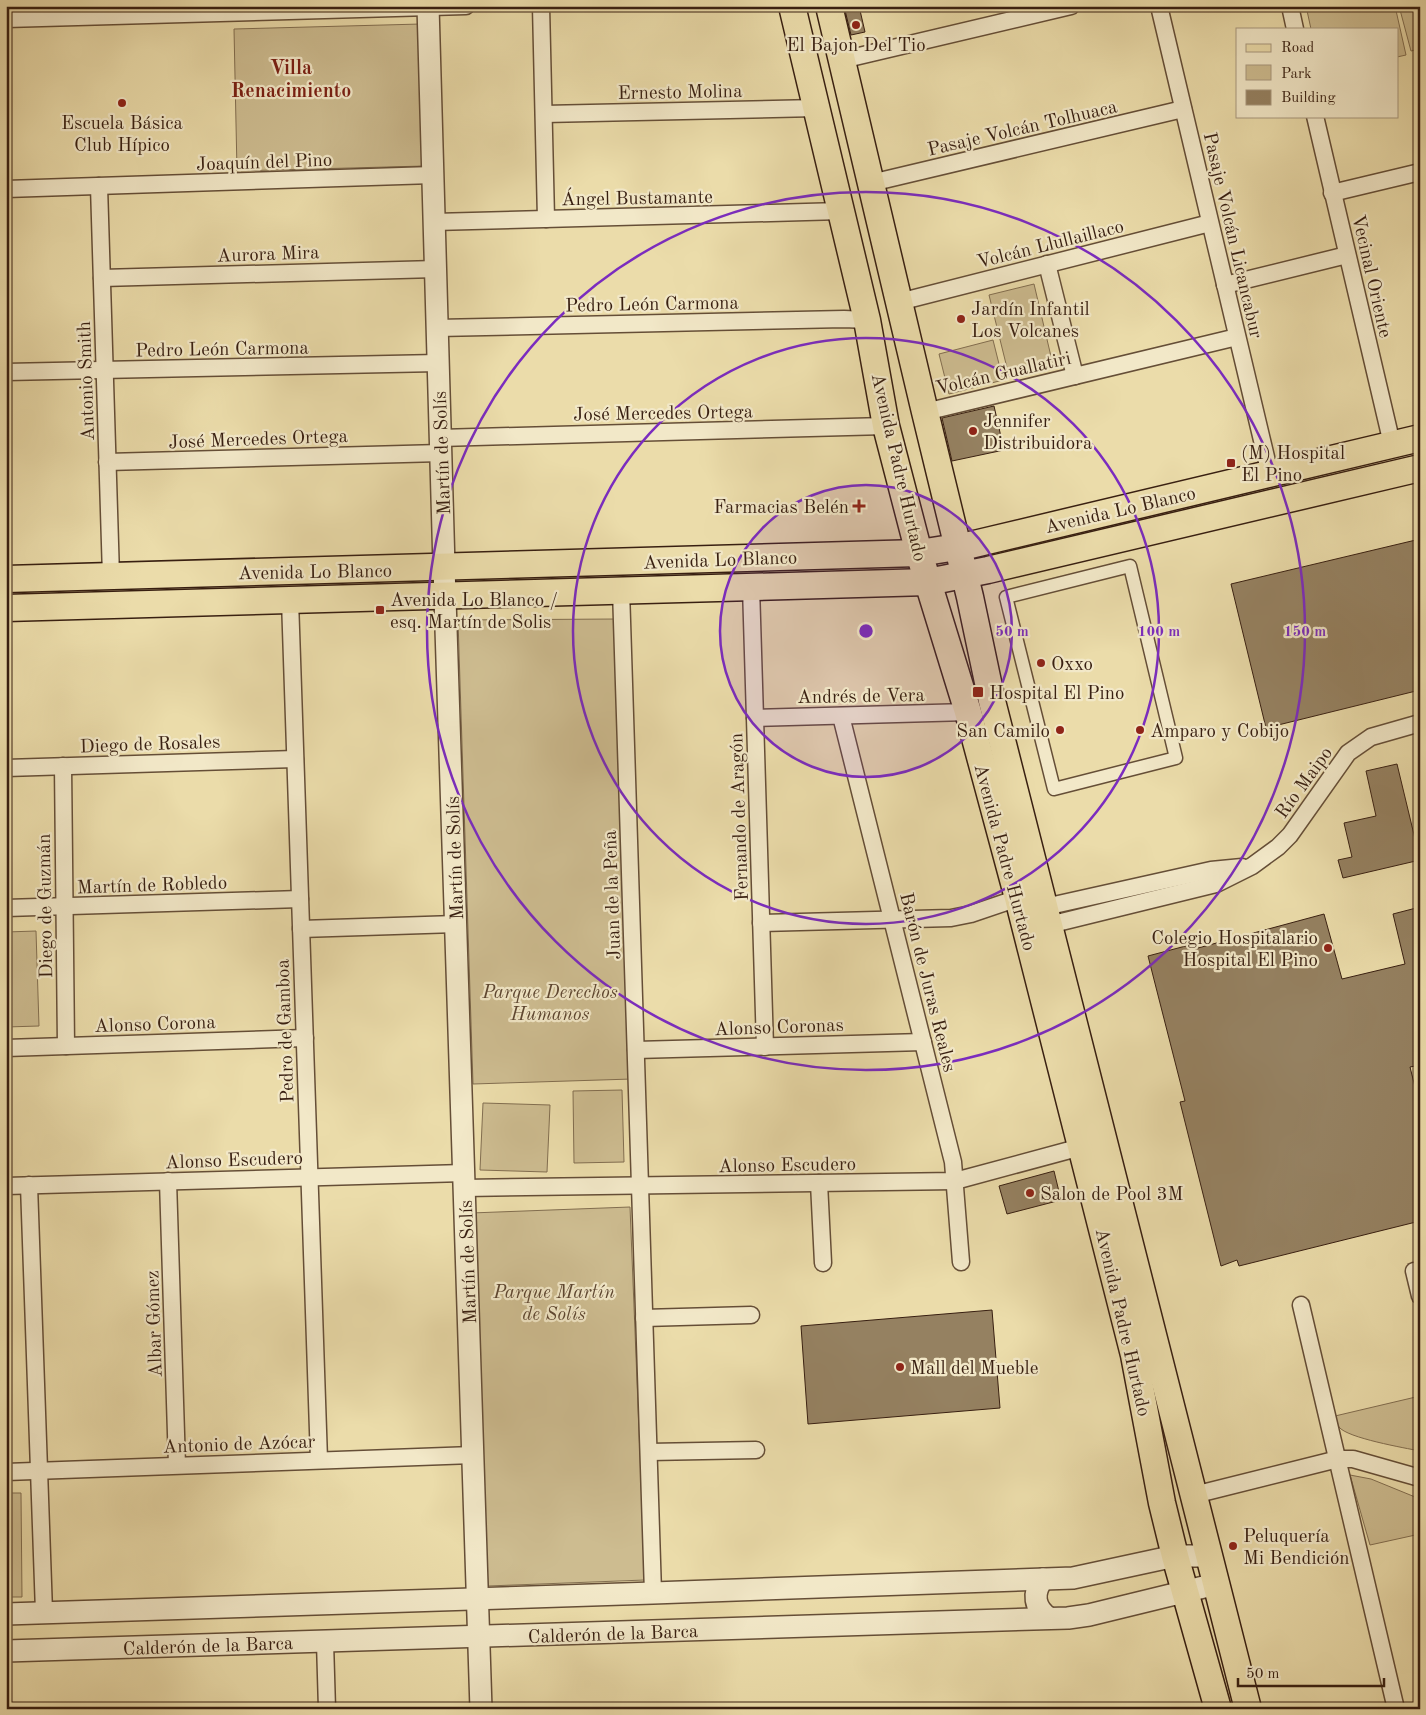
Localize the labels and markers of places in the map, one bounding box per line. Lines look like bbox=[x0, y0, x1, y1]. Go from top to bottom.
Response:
marker: El Bajon Del Tio bbox=[850, 19, 862, 31]
place label: El Bajon Del Tio bbox=[786, 37, 926, 56]
marker: Escuela Básica Club Hípico bbox=[116, 97, 128, 109]
place label: Escuela Básica Club Hípico bbox=[61, 115, 184, 156]
place label: Jardín Infantil Los Volcanes bbox=[971, 301, 1090, 342]
marker: Jardín Infantil Los Volcanes bbox=[955, 313, 967, 325]
place label: Jennifer Distribuidora bbox=[983, 413, 1093, 454]
marker: Jennifer Distribuidora bbox=[967, 425, 979, 437]
place label: (M) Hospital El Pino bbox=[1241, 444, 1345, 486]
marker: (M) Hospital El Pino bbox=[1225, 457, 1237, 469]
place label: Farmacias Belén bbox=[713, 499, 849, 518]
marker: Farmacias Belén bbox=[853, 500, 865, 512]
place label: Avenida Lo Blanco / esq. Martín de Solis bbox=[390, 592, 558, 633]
marker: Avenida Lo Blanco / esq. Martín de Solis bbox=[374, 604, 386, 616]
centre of rings bbox=[857, 622, 875, 640]
place label: Oxxo bbox=[1051, 656, 1093, 675]
marker: Oxxo bbox=[1035, 657, 1047, 669]
marker: Hospital El Pino bbox=[971, 685, 985, 699]
place label: Hospital El Pino bbox=[989, 685, 1124, 704]
place label: San Camilo bbox=[956, 723, 1050, 742]
place label: Amparo y Cobijo bbox=[1150, 723, 1289, 742]
marker: San Camilo bbox=[1054, 724, 1066, 736]
marker: Amparo y Cobijo bbox=[1134, 724, 1146, 736]
place label: Colegio Hospitalario Hospital El Pino bbox=[1151, 930, 1318, 971]
marker: Colegio Hospitalario Hospital El Pino bbox=[1322, 942, 1334, 954]
place label: Salon de Pool 3M bbox=[1040, 1186, 1184, 1205]
marker: Salon de Pool 3M bbox=[1024, 1187, 1036, 1199]
place label: Mall del Mueble bbox=[910, 1360, 1038, 1379]
marker: Mall del Mueble bbox=[894, 1361, 906, 1373]
place label: Peluquería Mi Bendición bbox=[1243, 1528, 1350, 1569]
marker: Peluquería Mi Bendición bbox=[1227, 1540, 1239, 1552]

